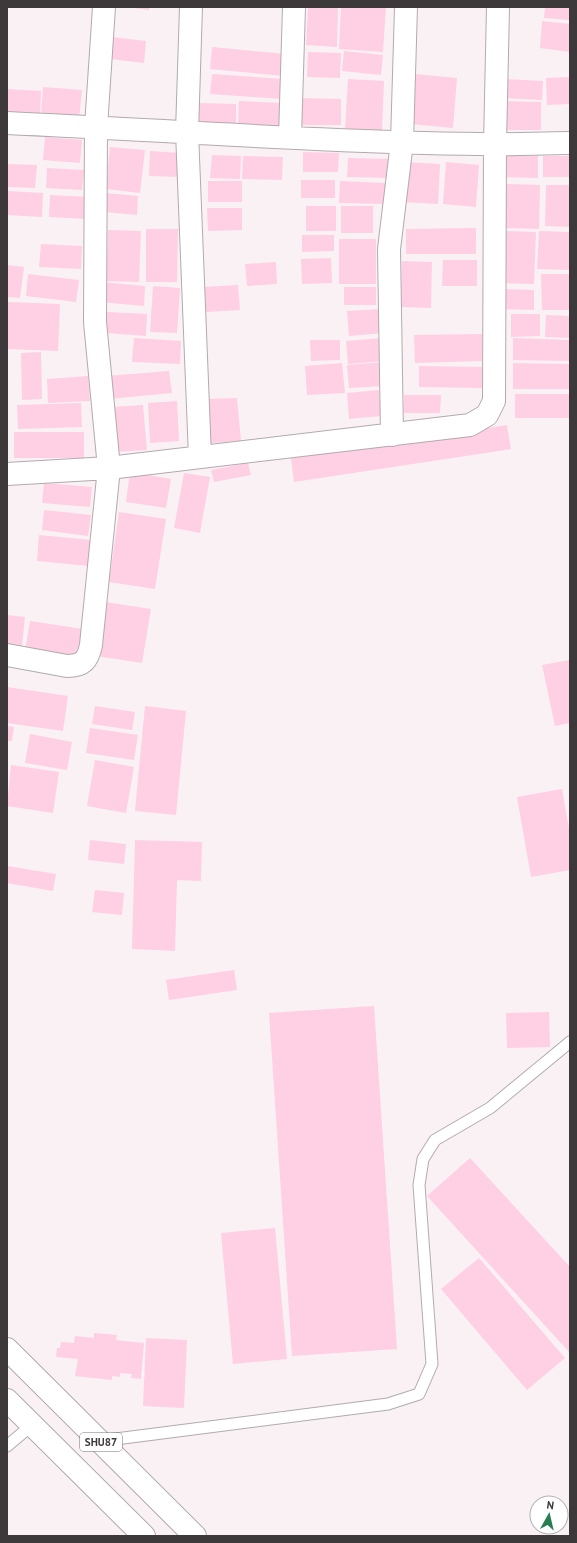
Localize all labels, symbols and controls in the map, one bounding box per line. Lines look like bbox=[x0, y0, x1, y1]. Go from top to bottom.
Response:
road number: SHU87 bbox=[80, 1433, 122, 1451]
north arrow bbox=[529, 1495, 569, 1535]
text: N bbox=[546, 1498, 555, 1513]

